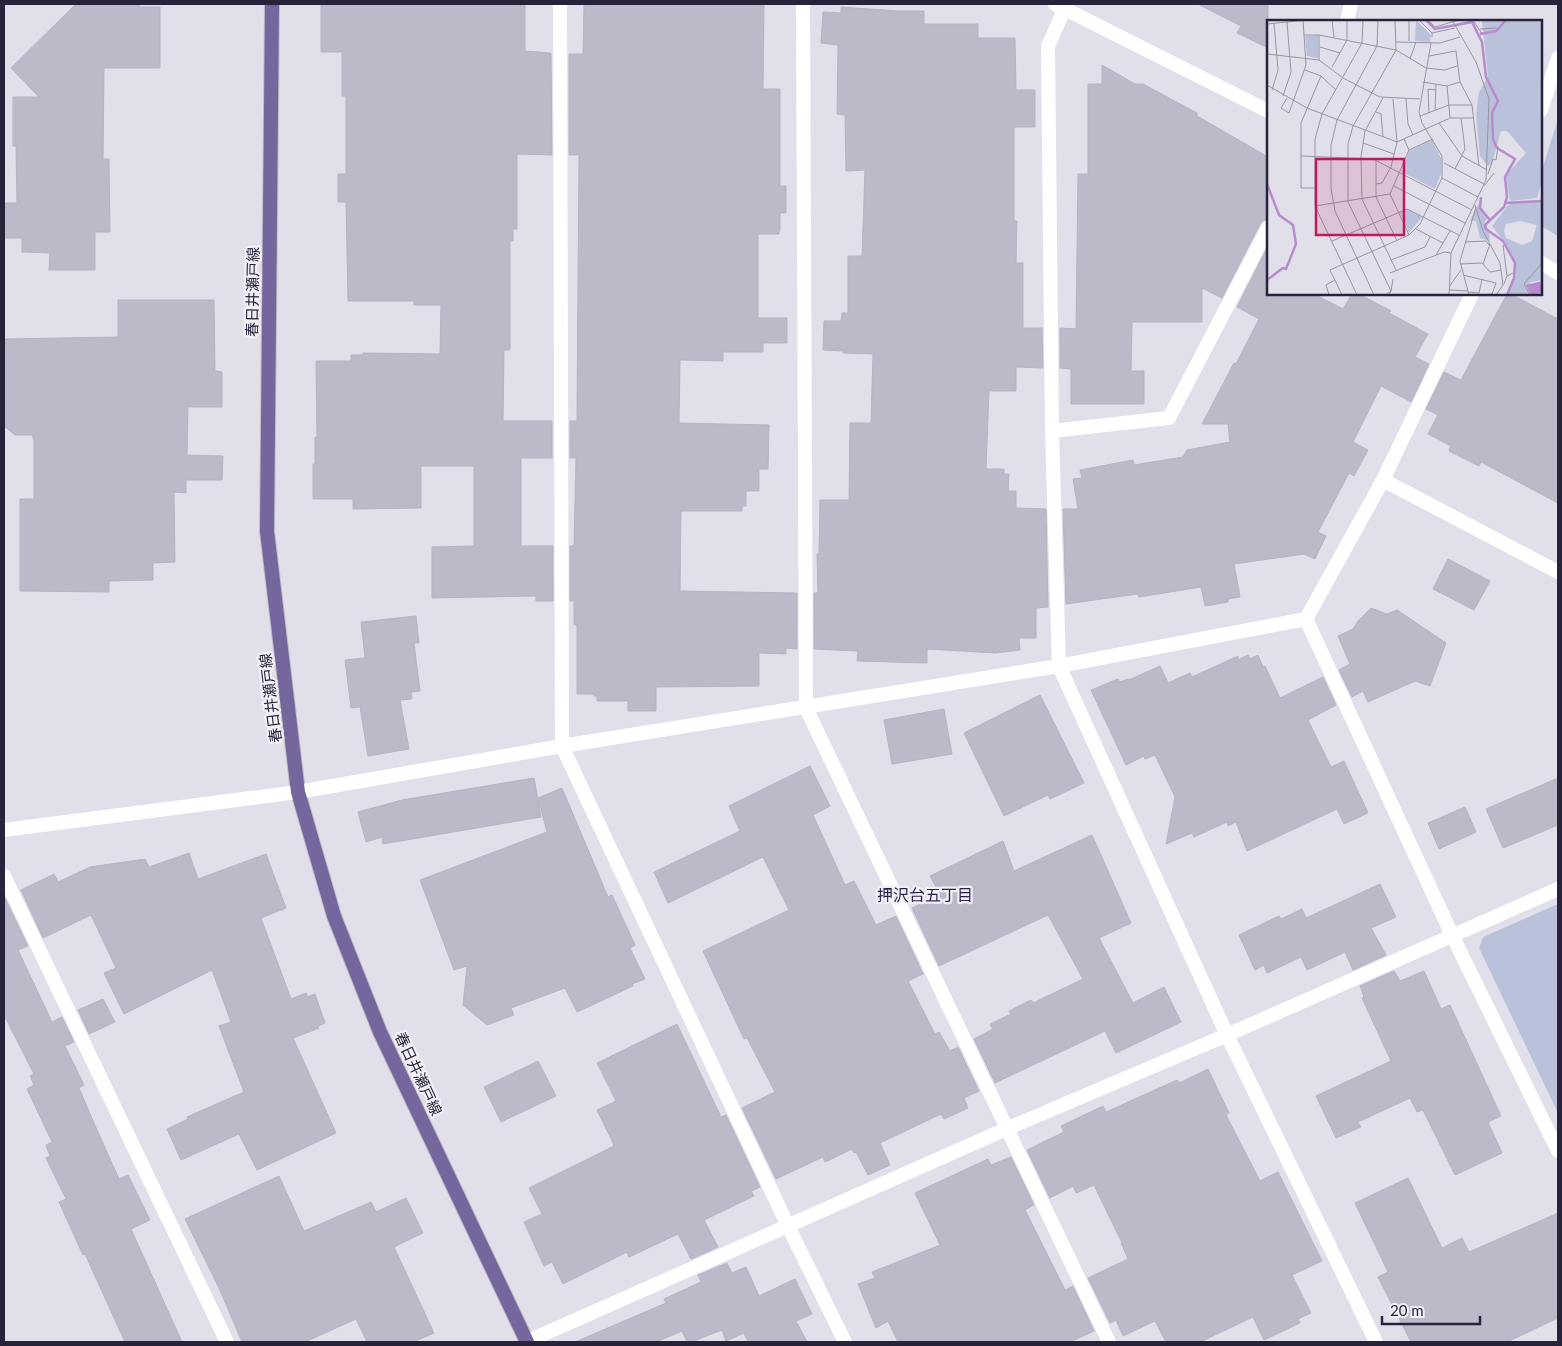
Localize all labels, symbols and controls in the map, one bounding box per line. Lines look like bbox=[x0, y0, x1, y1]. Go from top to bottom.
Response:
inset map bbox=[1267, 20, 1542, 295]
street label: 春日井瀬戸線 bbox=[242, 247, 262, 337]
street label: 春日井瀬戸線 bbox=[256, 652, 284, 744]
district label: 押沢台五丁目 bbox=[877, 885, 973, 904]
street label: 春日井瀬戸線 bbox=[392, 1029, 446, 1118]
scale bar bbox=[1382, 1294, 1480, 1326]
text: 20 m bbox=[1390, 1301, 1424, 1319]

